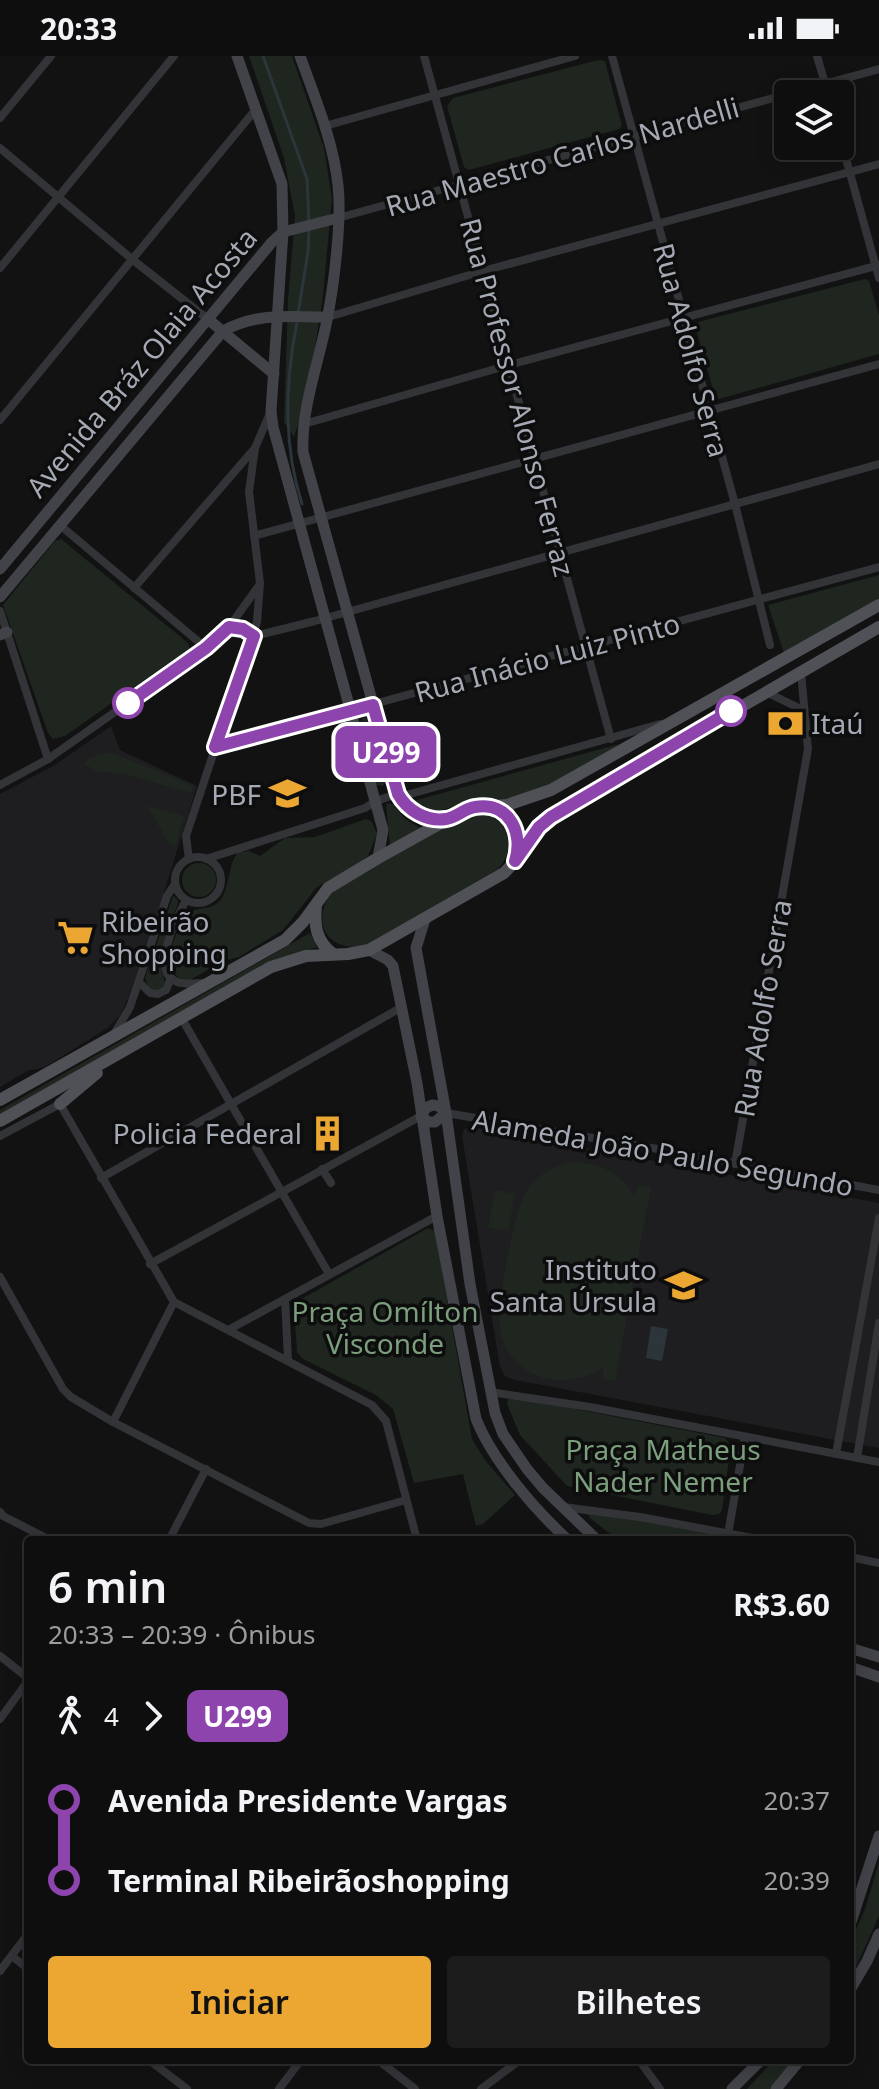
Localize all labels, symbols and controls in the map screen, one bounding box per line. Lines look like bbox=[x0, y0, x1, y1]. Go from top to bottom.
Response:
text: 20:33 bbox=[40, 8, 117, 49]
map controls bbox=[774, 80, 854, 160]
button: layers bbox=[774, 80, 854, 160]
street label: Rua Maestro Carlos Nardelli bbox=[381, 87, 743, 225]
street label: Rua Professor Alonso Ferraz bbox=[452, 214, 584, 580]
street label: Avenida Bráz Olaia Acosta bbox=[17, 219, 265, 505]
street label: Rua Adolfo Serra bbox=[645, 239, 739, 461]
street label: Rua Inácio Luiz Pinto bbox=[410, 603, 684, 711]
unlabelled marker bbox=[113, 688, 143, 718]
unlabelled marker bbox=[716, 696, 746, 726]
bank icon: Itaú bbox=[766, 704, 804, 742]
place label: Itaú bbox=[811, 704, 864, 742]
line badge: U299 bbox=[330, 726, 442, 778]
text: U299 bbox=[351, 733, 421, 771]
place label: PBF bbox=[211, 775, 261, 813]
school or university icon: PBF bbox=[268, 775, 306, 813]
street label: Rua Adolfo Serra bbox=[724, 896, 800, 1120]
place label: Ribeirão Shopping bbox=[101, 902, 227, 972]
supermarket icon: Ribeirão Shopping bbox=[56, 918, 94, 956]
street label: Alameda João Paulo Segundo bbox=[470, 1100, 856, 1204]
place label: Policia Federal bbox=[113, 1114, 302, 1152]
building icon: Policia Federal bbox=[309, 1114, 347, 1152]
place label: Instituto Santa Úrsula bbox=[490, 1250, 657, 1320]
school or university icon: Instituto Santa Úrsula bbox=[664, 1266, 702, 1304]
park label: Praça Omílton Visconde bbox=[292, 1292, 478, 1362]
park label: Praça Matheus Nader Nemer bbox=[565, 1430, 761, 1500]
text: 6 min bbox=[48, 1556, 167, 1616]
text: R$3.60 bbox=[733, 1584, 830, 1625]
text: 20:33 – 20:39 · Ônibus bbox=[48, 1616, 316, 1652]
icon: walk bbox=[48, 1694, 92, 1738]
icon: forward bbox=[131, 1694, 175, 1738]
text: U299 bbox=[203, 1697, 272, 1735]
text: 4 bbox=[104, 1698, 119, 1734]
text: Avenida Presidente Vargas bbox=[108, 1780, 507, 1821]
text: 20:37 bbox=[764, 1782, 830, 1818]
text: Terminal Ribeirãoshopping bbox=[108, 1860, 510, 1901]
text: 20:39 bbox=[764, 1862, 830, 1898]
button: Iniciar bbox=[48, 1956, 431, 2048]
button: Bilhetes bbox=[447, 1956, 830, 2048]

